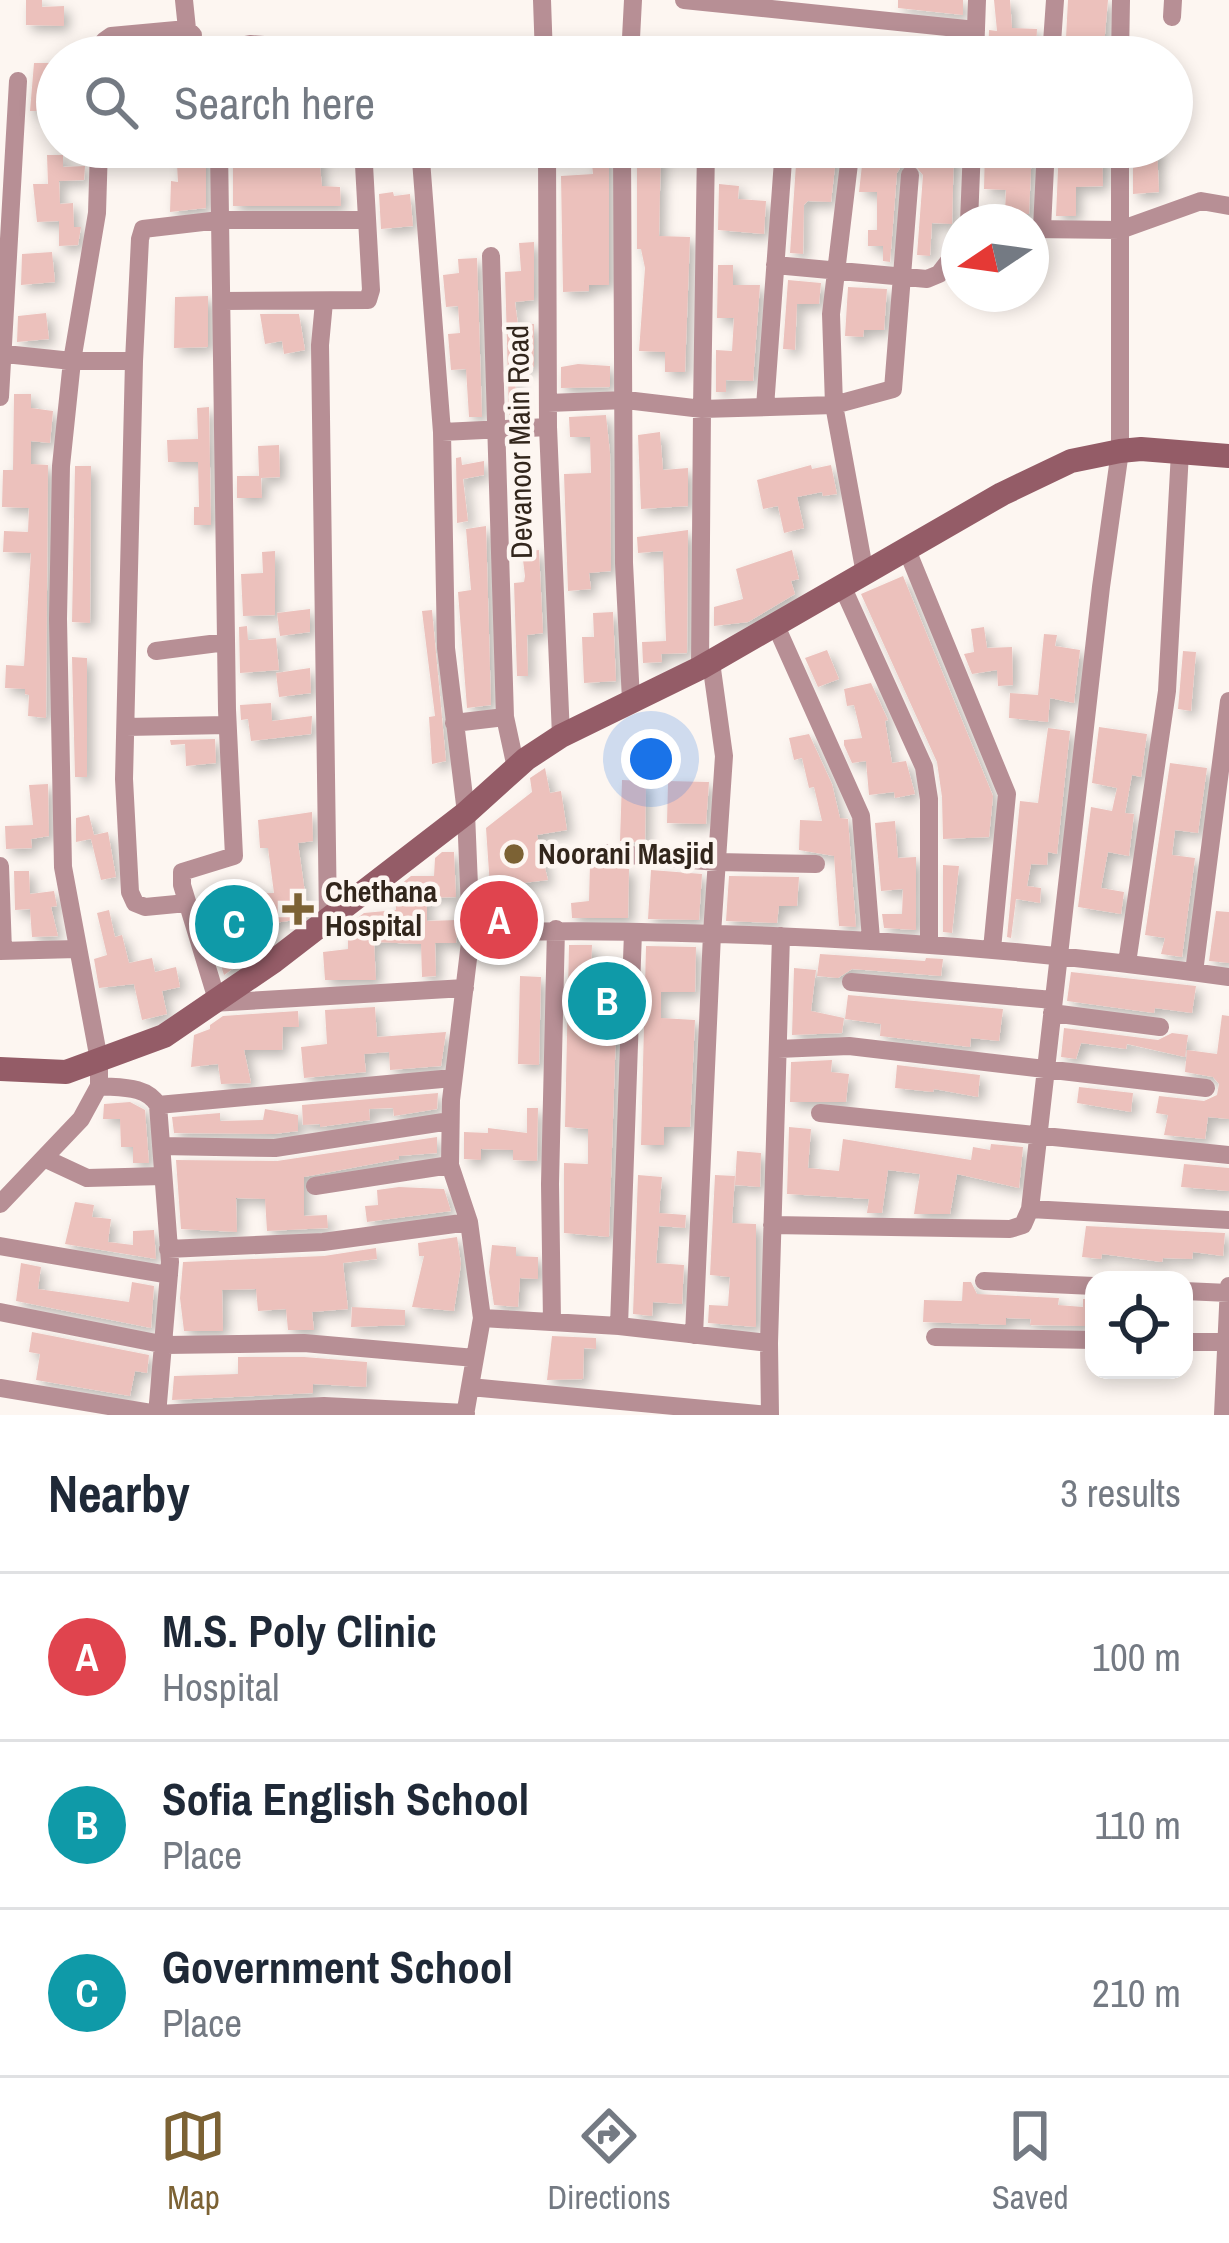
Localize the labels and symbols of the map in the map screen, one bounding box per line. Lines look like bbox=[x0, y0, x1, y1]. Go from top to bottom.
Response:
north arrow bbox=[941, 204, 1049, 312]
street label: Devanoor Main Road bbox=[497, 325, 541, 559]
your location bbox=[621, 729, 681, 789]
place label: Noorani Masjid bbox=[538, 833, 714, 873]
marker: Noorani Masjid bbox=[501, 841, 527, 867]
place label: Chethana Hospital bbox=[325, 871, 437, 945]
pin: A bbox=[460, 875, 538, 965]
pin: C bbox=[195, 879, 273, 969]
marker: Chethana Hospital bbox=[282, 893, 314, 925]
pin: B bbox=[568, 956, 646, 1046]

